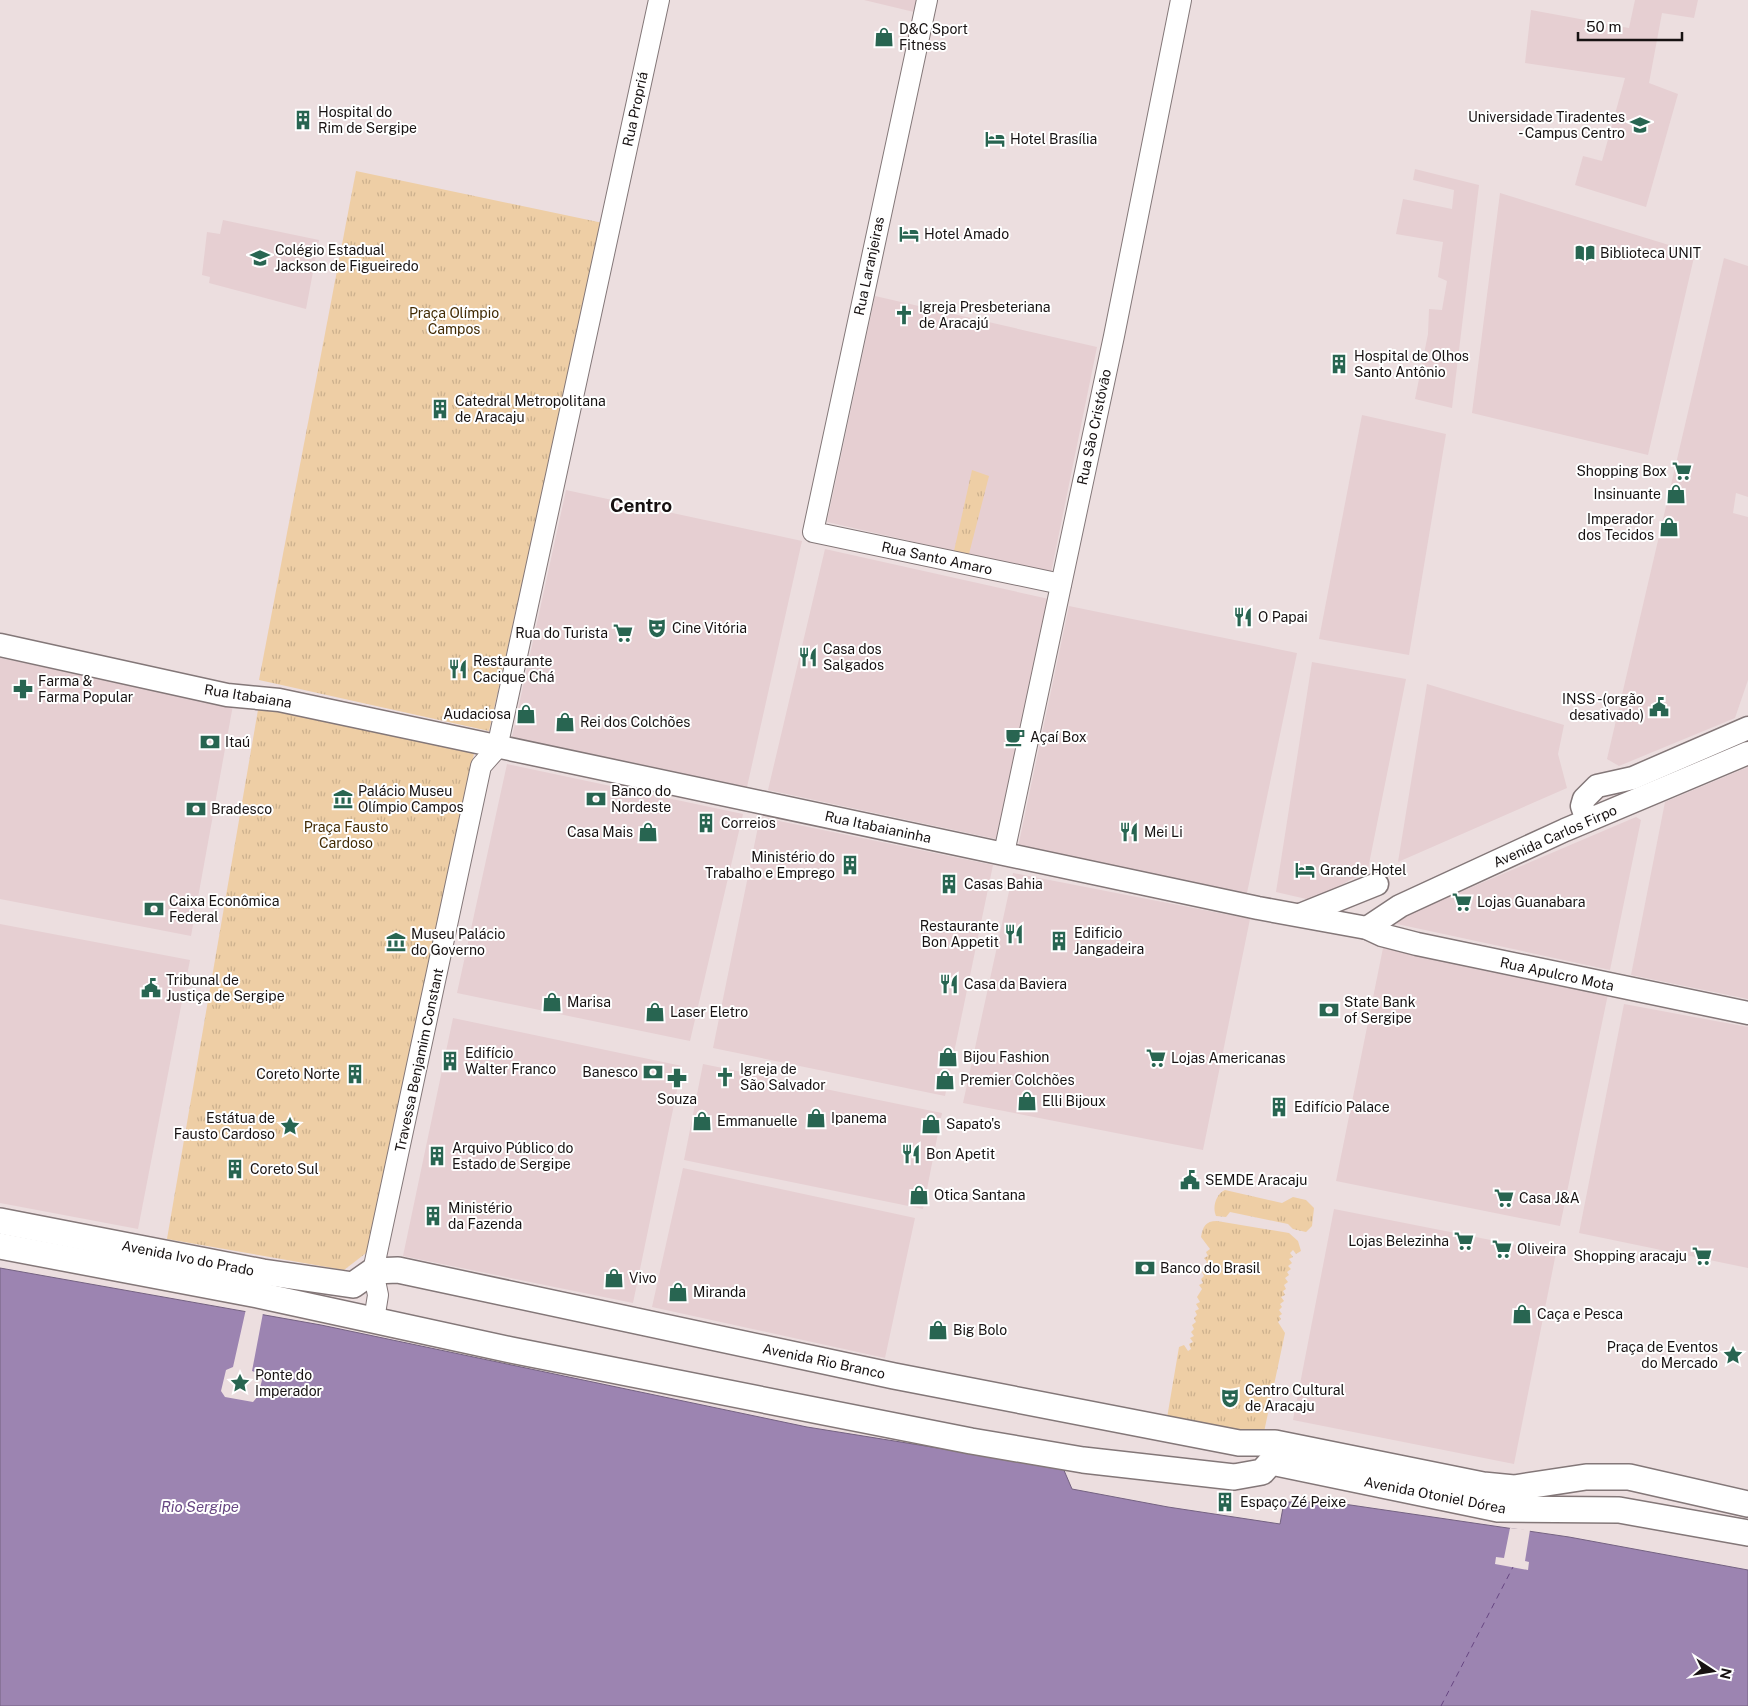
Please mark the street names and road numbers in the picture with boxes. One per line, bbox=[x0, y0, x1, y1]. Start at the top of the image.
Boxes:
street label: Rua Propriá bbox=[619, 70, 651, 148]
street label: Rua Laranjeiras bbox=[851, 215, 887, 317]
street label: Rua São Cristóvão bbox=[1074, 368, 1114, 486]
street label: Rua Santo Amaro bbox=[880, 538, 994, 578]
street label: Rua Itabaiana bbox=[203, 681, 293, 711]
street label: Avenida Carlos Firpo bbox=[1491, 802, 1619, 870]
street label: Rua Itabaianinha bbox=[823, 808, 933, 846]
street label: Rua Apulcro Mota bbox=[1499, 954, 1615, 994]
street label: Travessa Benjamim Constant bbox=[392, 967, 446, 1153]
street label: Avenida Ivo do Prado bbox=[120, 1237, 256, 1279]
street label: Avenida Rio Branco bbox=[761, 1340, 887, 1382]
street label: Avenida Otoniel Dórea bbox=[1363, 1473, 1507, 1517]

